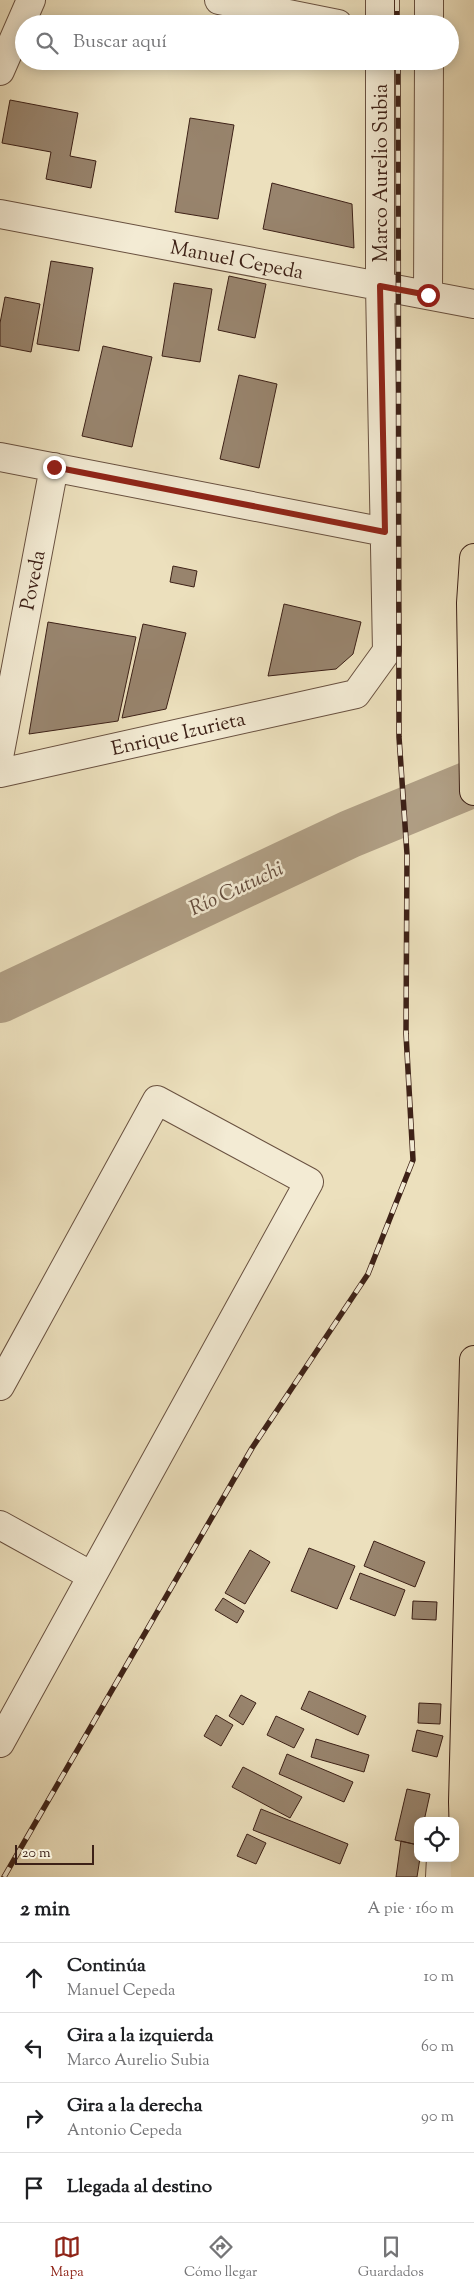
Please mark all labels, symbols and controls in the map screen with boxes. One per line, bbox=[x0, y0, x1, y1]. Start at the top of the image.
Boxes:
search box bbox=[15, 15, 459, 70]
icon: search bbox=[33, 29, 61, 57]
text: Buscar aquí bbox=[73, 29, 167, 56]
street label: Marco Aurelio Subia bbox=[368, 84, 397, 262]
street label: Manuel Cepeda bbox=[167, 234, 306, 289]
route start bbox=[417, 284, 440, 307]
route end bbox=[43, 456, 66, 479]
street label: Poveda bbox=[14, 548, 54, 613]
street label: Enrique Izurieta bbox=[109, 706, 249, 765]
water label: Río Cutuchi bbox=[185, 855, 289, 925]
map controls bbox=[414, 1817, 459, 1862]
button: locate bbox=[414, 1817, 459, 1862]
scale bar bbox=[15, 1842, 94, 1865]
text: 20 m bbox=[22, 1844, 51, 1864]
text: 2 min bbox=[20, 1895, 70, 1925]
text: A pie · 160 m bbox=[367, 1898, 454, 1921]
text: Continúa bbox=[67, 1953, 146, 1980]
icon: ahead bbox=[20, 1964, 48, 1992]
text: 10 m bbox=[424, 1966, 454, 1989]
text: Manuel Cepeda bbox=[67, 1980, 175, 2003]
text: Gira a la izquierda bbox=[67, 2023, 213, 2050]
icon: left bbox=[20, 2034, 48, 2062]
text: 60 m bbox=[421, 2036, 454, 2059]
text: Marco Aurelio Subia bbox=[67, 2050, 210, 2073]
text: Gira a la derecha bbox=[67, 2093, 202, 2120]
icon: right bbox=[20, 2104, 48, 2132]
text: 90 m bbox=[421, 2106, 454, 2129]
text: Antonio Cepeda bbox=[67, 2120, 182, 2143]
icon: arrive bbox=[20, 2174, 48, 2202]
text: Llegada al destino bbox=[67, 2174, 212, 2201]
tab: Mapa bbox=[50, 2233, 84, 2283]
tab: Cómo llegar bbox=[184, 2233, 257, 2283]
tab: Guardados bbox=[358, 2233, 424, 2283]

